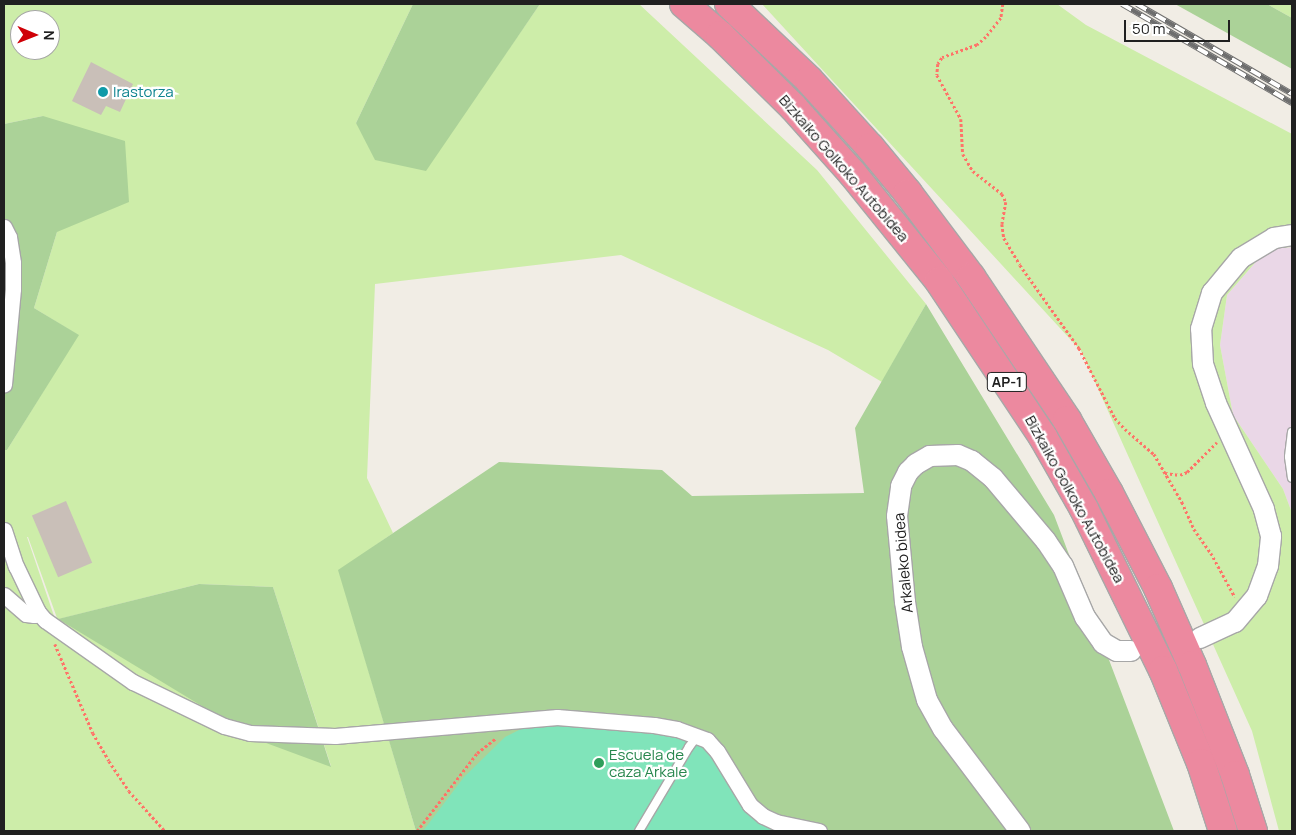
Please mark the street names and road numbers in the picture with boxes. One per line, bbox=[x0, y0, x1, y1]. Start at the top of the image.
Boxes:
street label: Bizkaiko Golkoko Autobidea bbox=[775, 91, 913, 245]
road number: AP-1 bbox=[986, 371, 1028, 394]
street label: Bizkaiko Golkoko Autobidea bbox=[1021, 412, 1129, 586]
street label: Arkaleko bidea bbox=[890, 512, 916, 614]

